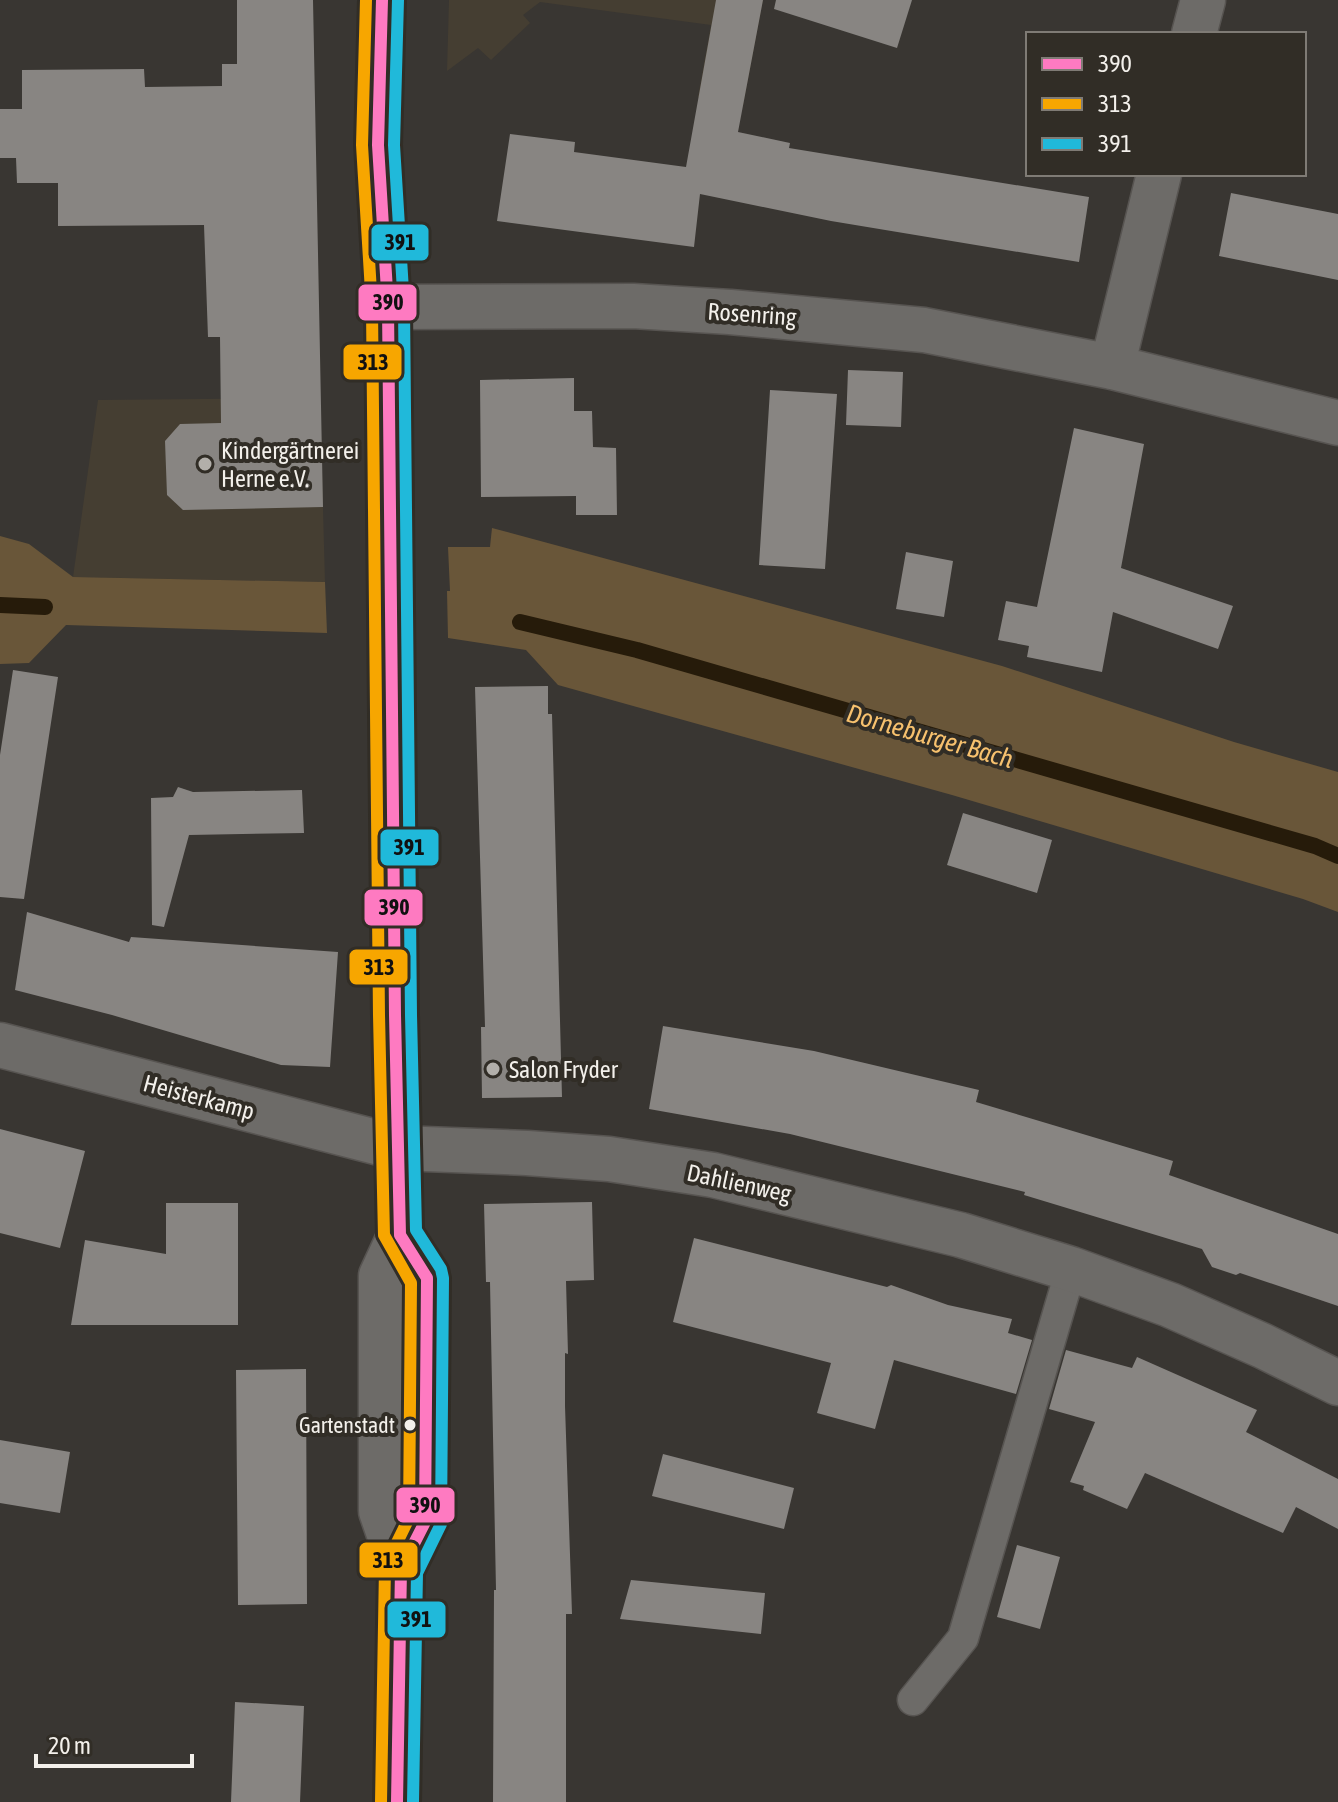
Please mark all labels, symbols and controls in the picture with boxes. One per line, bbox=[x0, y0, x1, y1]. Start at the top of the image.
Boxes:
legend bbox=[1026, 32, 1306, 176]
text: 390 bbox=[1098, 50, 1132, 77]
text: 313 bbox=[1098, 90, 1132, 117]
text: 391 bbox=[1098, 130, 1132, 157]
line badge: 391 bbox=[370, 223, 430, 262]
text: 391 bbox=[384, 229, 416, 255]
line badge: 390 bbox=[357, 283, 418, 322]
text: 390 bbox=[372, 289, 404, 315]
street label: Rosenring bbox=[707, 297, 798, 331]
line badge: 313 bbox=[342, 343, 403, 381]
text: 313 bbox=[357, 349, 389, 375]
place label: Kindergärtnerei Herne e.V. bbox=[221, 437, 359, 492]
marker: Kindergärtnerei Herne e.V. bbox=[196, 455, 214, 473]
water label: Dorneburger Bach bbox=[843, 698, 1017, 774]
line badge: 391 bbox=[379, 828, 440, 867]
text: 391 bbox=[393, 834, 425, 860]
line badge: 390 bbox=[363, 888, 424, 927]
text: 390 bbox=[378, 894, 410, 920]
line badge: 313 bbox=[348, 948, 409, 986]
text: 313 bbox=[363, 954, 395, 980]
place label: Salon Fryder bbox=[509, 1056, 619, 1083]
marker: Salon Fryder bbox=[484, 1060, 502, 1078]
street label: Heisterkamp bbox=[141, 1069, 257, 1125]
street label: Dahlienweg bbox=[684, 1159, 794, 1207]
place label: Gartenstadt bbox=[299, 1412, 395, 1438]
marker: Gartenstadt bbox=[402, 1417, 418, 1433]
line badge: 390 bbox=[395, 1486, 456, 1524]
text: 390 bbox=[409, 1492, 441, 1518]
line badge: 313 bbox=[358, 1541, 419, 1579]
text: 313 bbox=[372, 1547, 404, 1573]
line badge: 391 bbox=[386, 1600, 447, 1639]
text: 391 bbox=[400, 1606, 432, 1632]
scale bar bbox=[36, 1718, 192, 1768]
text: 20 m bbox=[48, 1732, 91, 1759]

